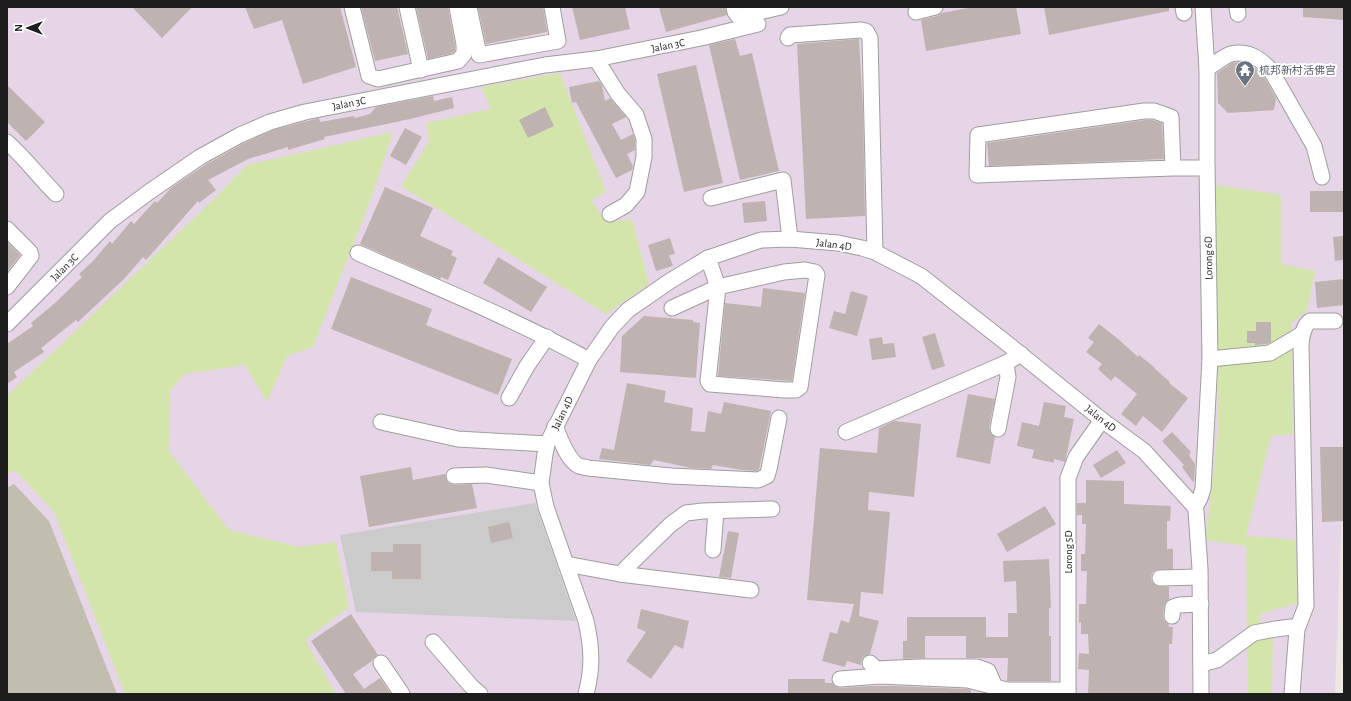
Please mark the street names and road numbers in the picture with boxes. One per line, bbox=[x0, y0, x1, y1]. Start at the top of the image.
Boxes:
street label: Jalan 3C bbox=[650, 37, 686, 54]
street label: Jalan 3C bbox=[331, 95, 367, 112]
street label: Lorong 6D bbox=[1203, 236, 1214, 280]
street label: Jalan 4D bbox=[815, 237, 852, 252]
street label: Jalan 3C bbox=[49, 251, 80, 283]
street label: Jalan 4D bbox=[550, 395, 575, 432]
street label: Jalan 4D bbox=[1083, 403, 1118, 434]
street label: Lorong 5D bbox=[1063, 530, 1074, 574]

